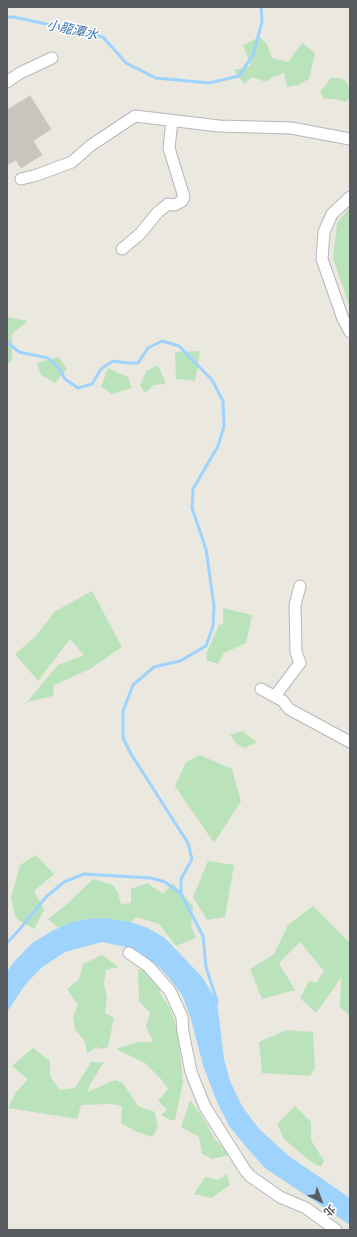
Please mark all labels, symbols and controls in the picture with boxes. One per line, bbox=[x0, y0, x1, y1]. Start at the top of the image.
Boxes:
water label: 小龍潭水 bbox=[45, 18, 99, 44]
north arrow bbox=[301, 1181, 341, 1221]
text: 北 bbox=[320, 1201, 338, 1220]

